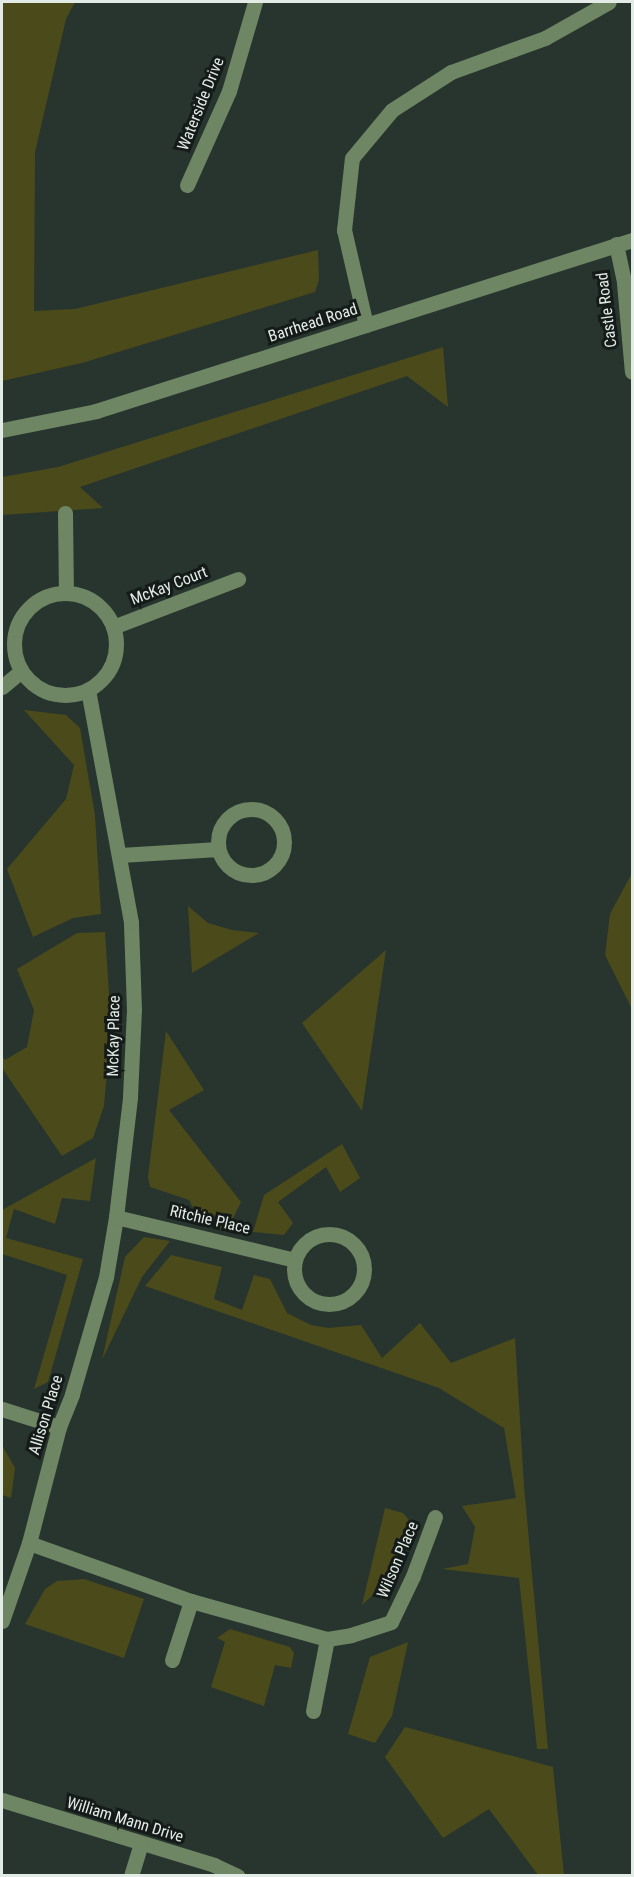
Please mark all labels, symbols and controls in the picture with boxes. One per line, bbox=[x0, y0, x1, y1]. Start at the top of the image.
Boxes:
street label: Waterside Drive bbox=[174, 55, 228, 153]
street label: Castle Road bbox=[593, 271, 621, 349]
street label: Barrhead Road bbox=[266, 300, 360, 346]
street label: McKay Court bbox=[128, 563, 210, 609]
street label: McKay Place bbox=[104, 995, 124, 1077]
street label: Ritchie Place bbox=[168, 1201, 252, 1239]
street label: Allison Place bbox=[25, 1373, 67, 1457]
street label: Wilson Place bbox=[373, 1519, 423, 1601]
street label: William Mann Drive bbox=[64, 1793, 186, 1847]

